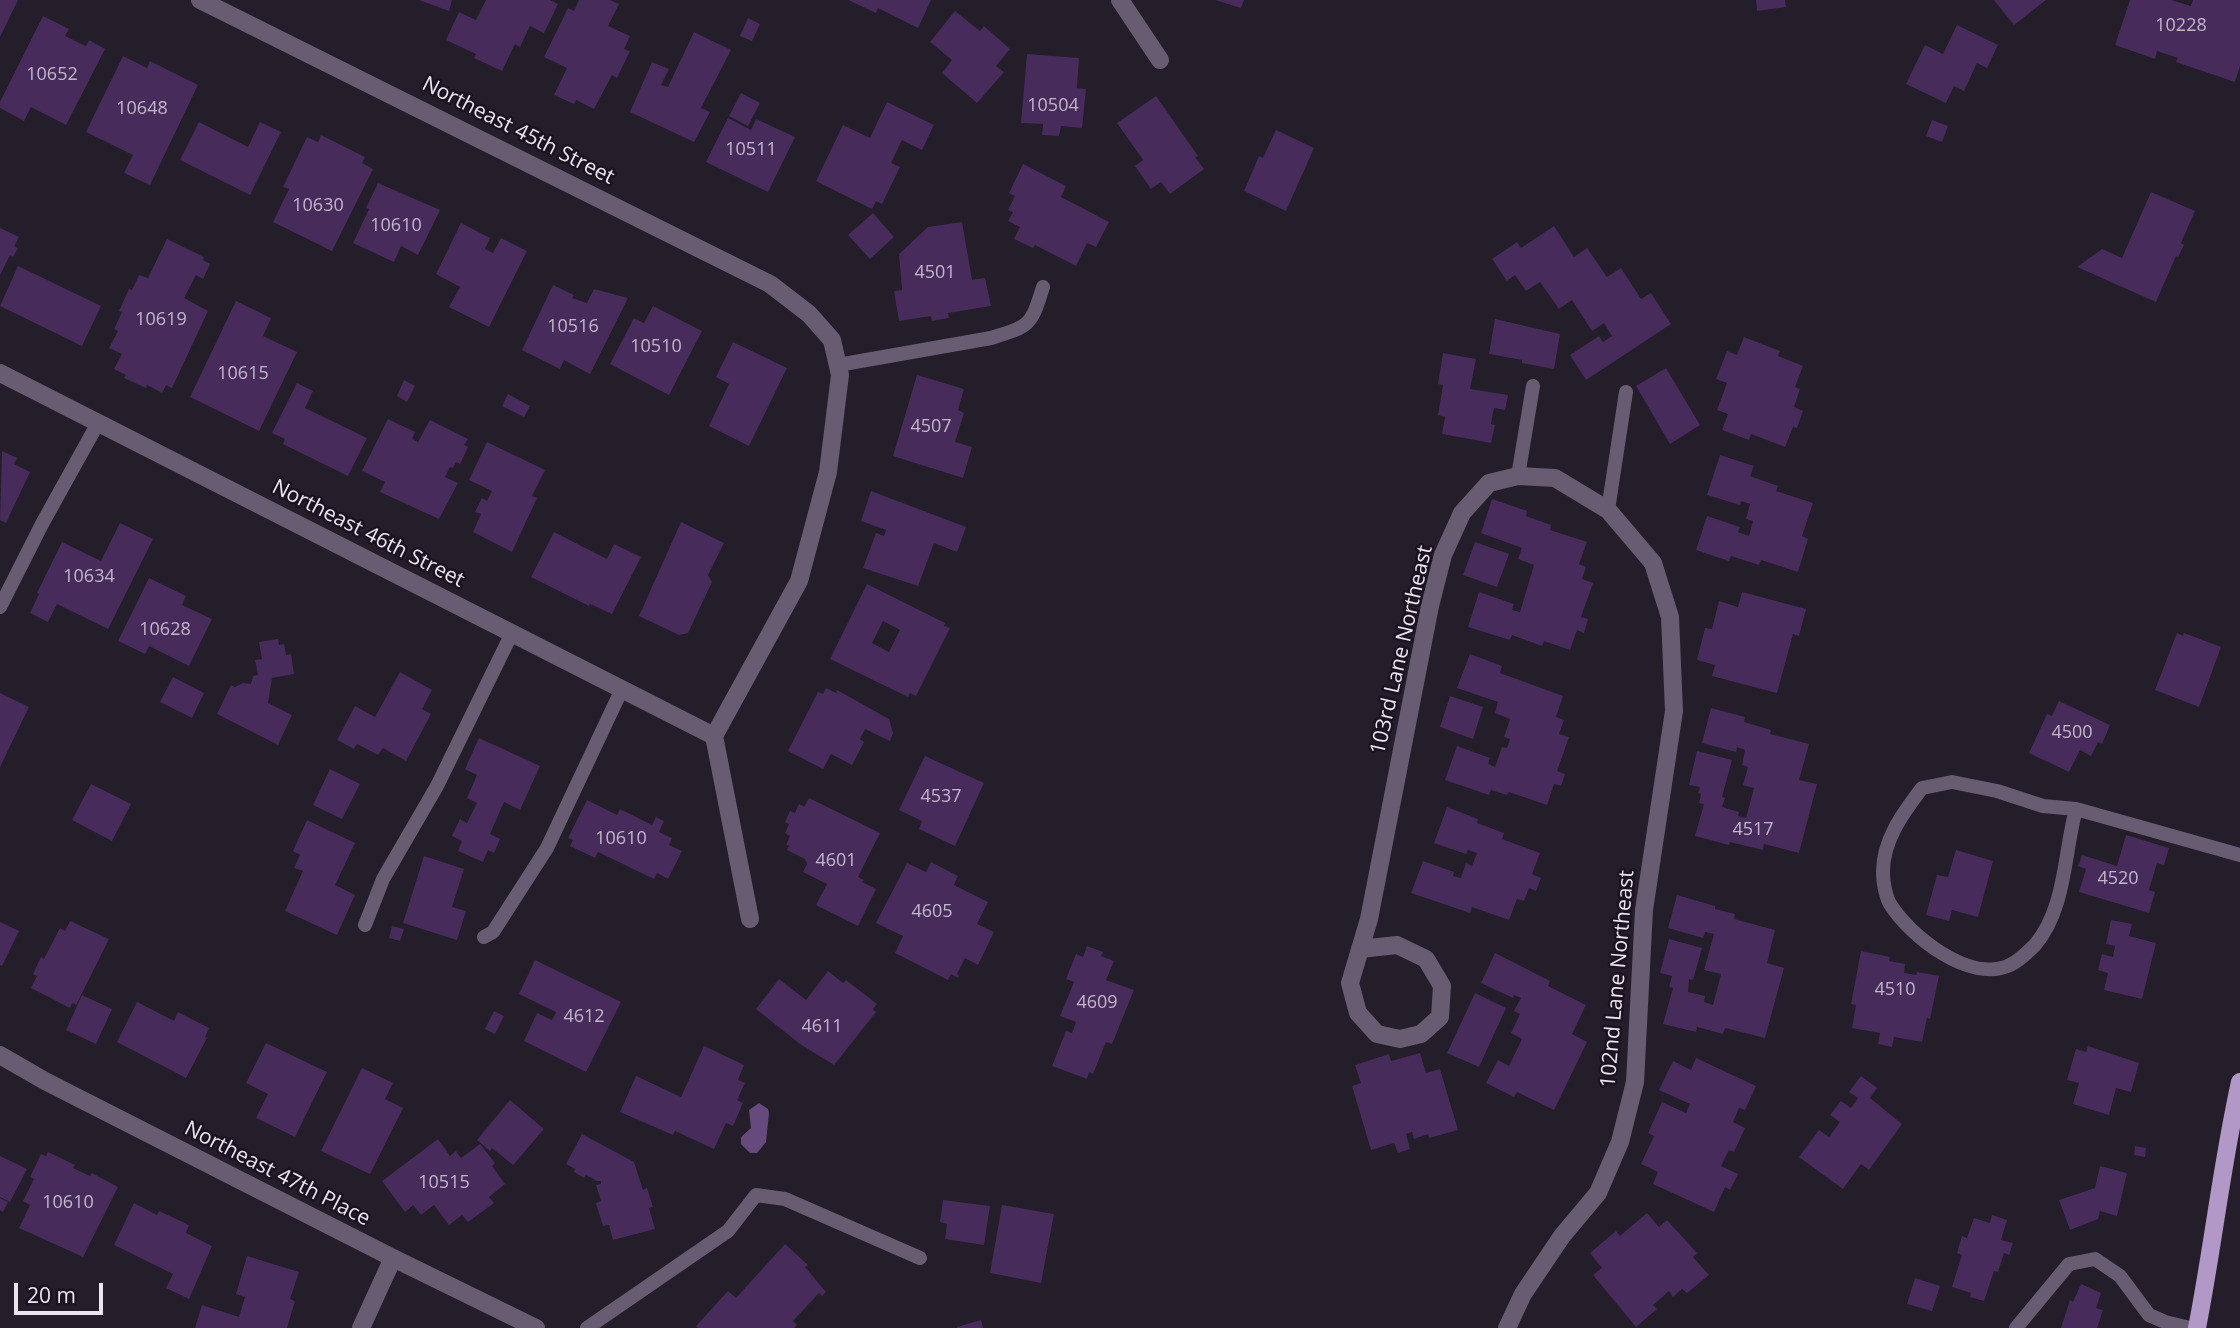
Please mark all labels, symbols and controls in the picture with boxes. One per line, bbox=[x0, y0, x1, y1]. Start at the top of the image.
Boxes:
house number: 10228 bbox=[2155, 15, 2207, 37]
house number: 10652 bbox=[26, 64, 78, 86]
street label: Northeast 45th Street bbox=[418, 72, 618, 190]
house number: 10504 bbox=[1027, 95, 1079, 117]
house number: 10648 bbox=[116, 98, 168, 120]
house number: 10511 bbox=[725, 139, 777, 161]
house number: 10630 bbox=[292, 195, 344, 217]
house number: 10610 bbox=[370, 215, 422, 237]
house number: 4501 bbox=[914, 262, 956, 284]
house number: 10619 bbox=[135, 309, 187, 331]
house number: 10516 bbox=[547, 316, 599, 338]
house number: 10510 bbox=[630, 336, 682, 358]
house number: 10615 bbox=[217, 363, 269, 385]
house number: 4507 bbox=[910, 416, 952, 438]
street label: Northeast 46th Street bbox=[268, 475, 468, 593]
street label: 103rd Lane Northeast bbox=[1366, 543, 1438, 757]
house number: 10634 bbox=[63, 566, 115, 588]
house number: 10628 bbox=[139, 619, 191, 641]
house number: 4500 bbox=[2051, 722, 2093, 744]
house number: 4537 bbox=[920, 786, 962, 808]
house number: 4517 bbox=[1732, 819, 1774, 841]
house number: 10610 bbox=[595, 828, 647, 850]
house number: 4601 bbox=[815, 850, 857, 872]
house number: 4520 bbox=[2097, 868, 2139, 890]
street label: 102nd Lane Northeast bbox=[1596, 869, 1640, 1089]
house number: 4605 bbox=[911, 901, 953, 923]
house number: 4510 bbox=[1874, 979, 1916, 1001]
house number: 4609 bbox=[1076, 992, 1118, 1014]
house number: 4612 bbox=[563, 1006, 605, 1028]
house number: 4611 bbox=[801, 1016, 843, 1038]
street label: Northeast 47th Place bbox=[180, 1116, 374, 1232]
house number: 10515 bbox=[418, 1172, 470, 1194]
house number: 10610 bbox=[42, 1192, 94, 1214]
scale bar bbox=[18, 1268, 107, 1312]
text: 20 m bbox=[27, 1281, 76, 1309]

